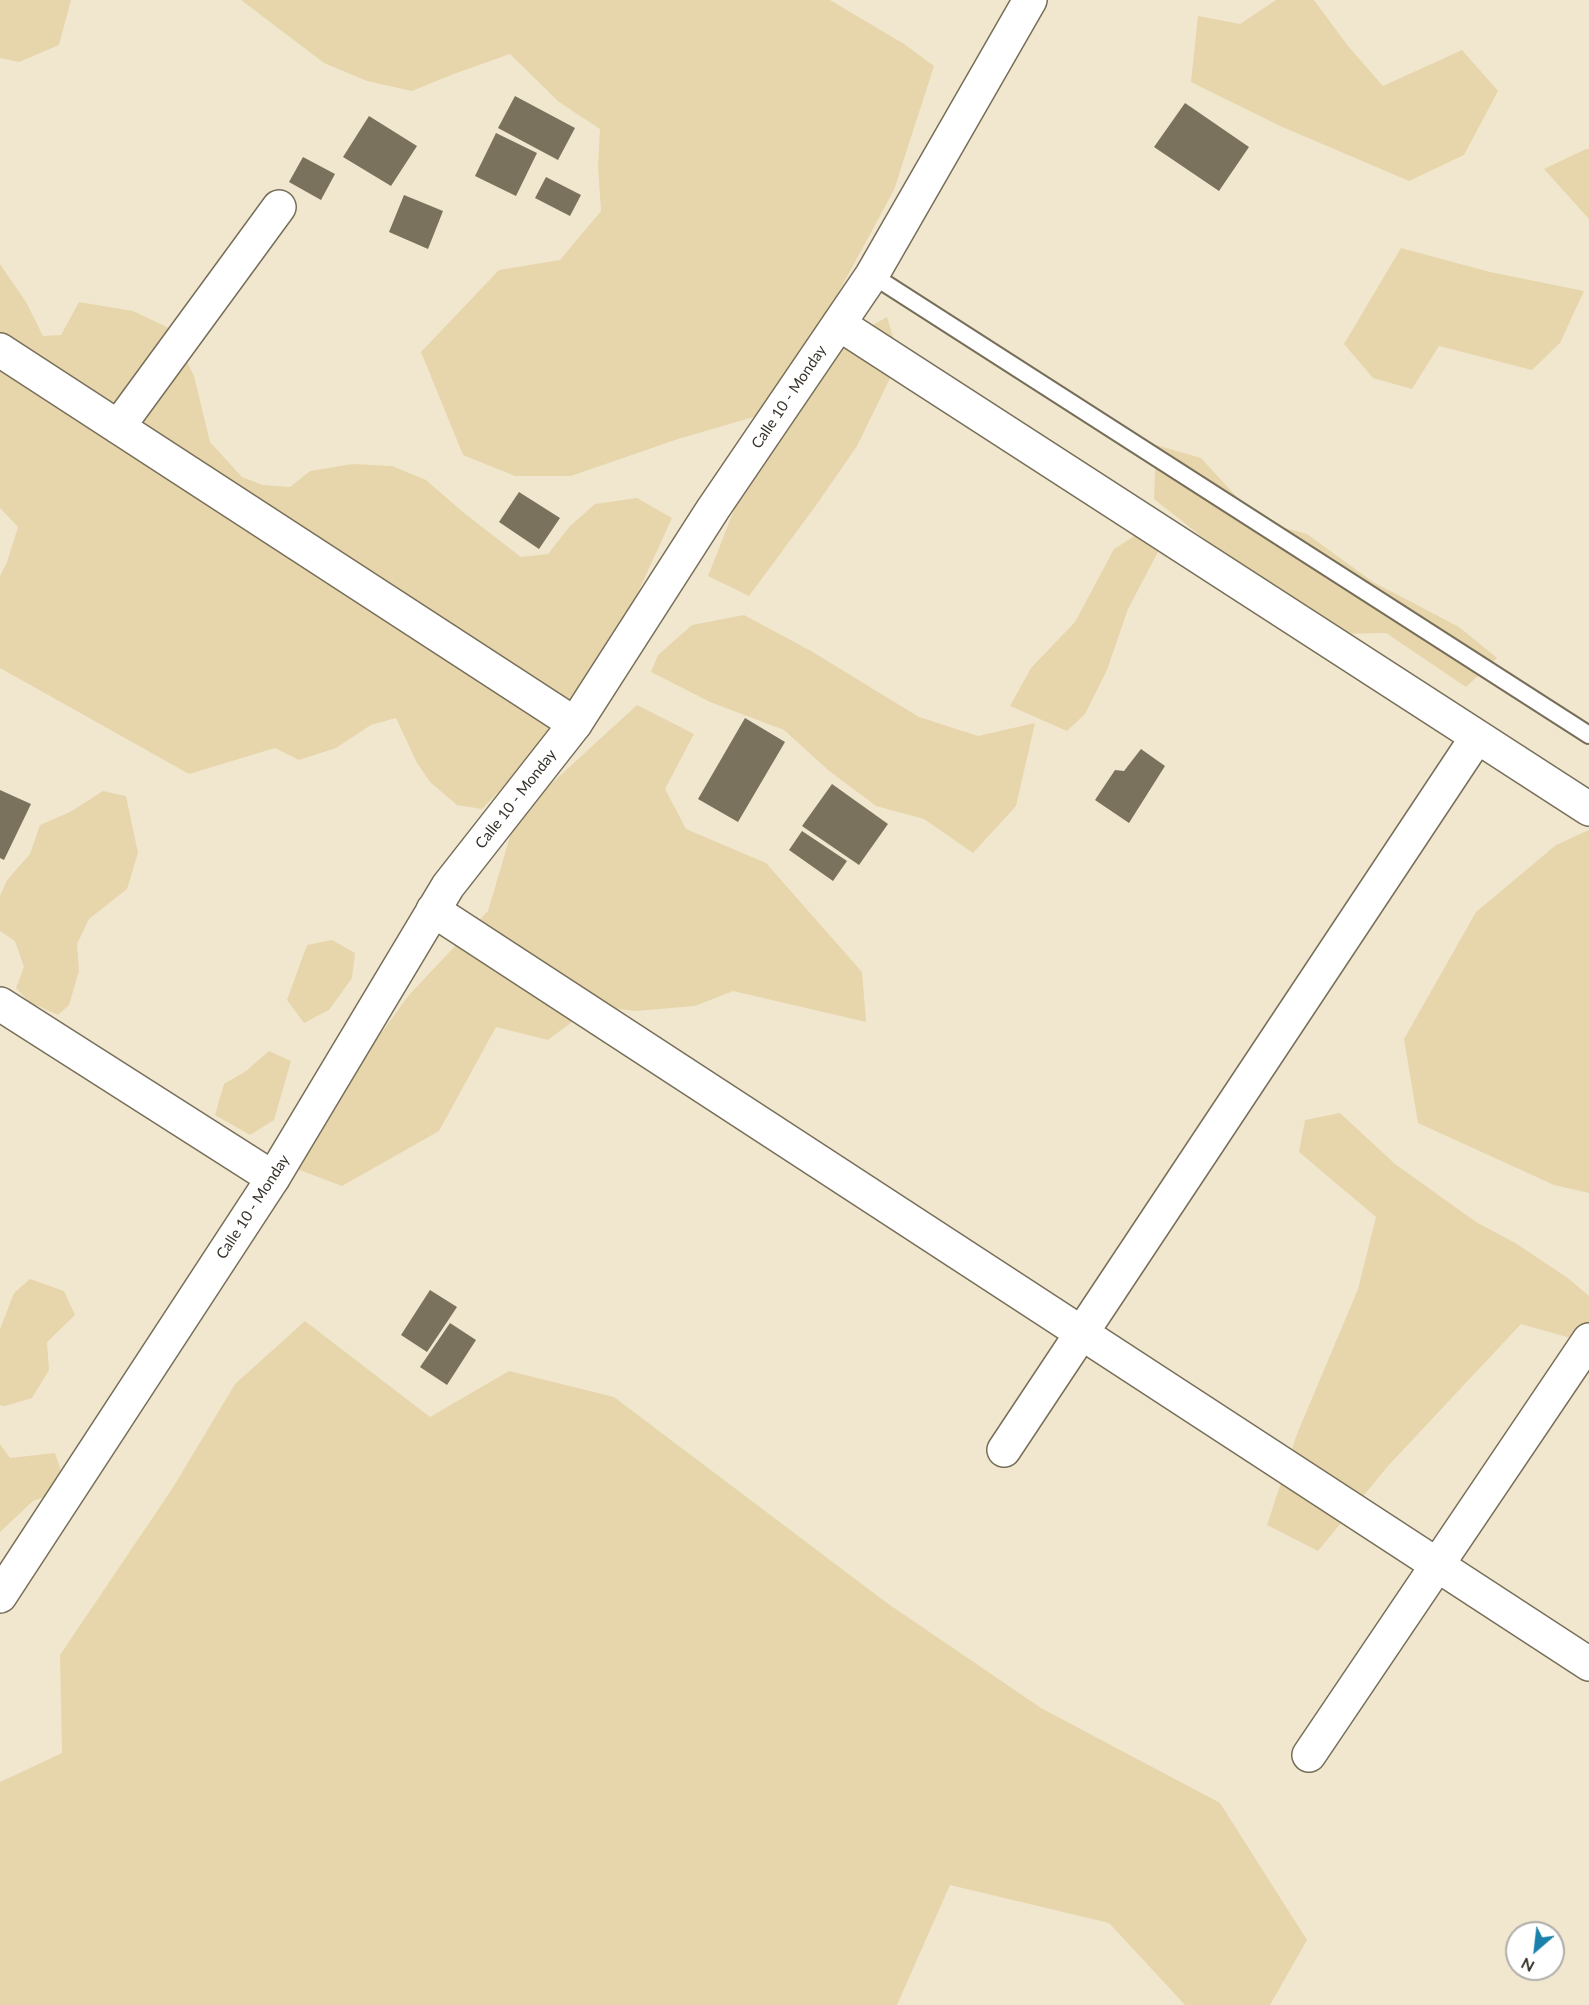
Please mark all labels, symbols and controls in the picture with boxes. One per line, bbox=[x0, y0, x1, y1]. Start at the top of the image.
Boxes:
street label: Calle 10 - Monday bbox=[748, 342, 830, 452]
street label: Calle 10 - Monday bbox=[472, 746, 560, 852]
street label: Calle 10 - Monday bbox=[213, 1151, 293, 1263]
north arrow bbox=[1505, 1921, 1565, 1981]
text: N bbox=[1517, 1954, 1537, 1977]

